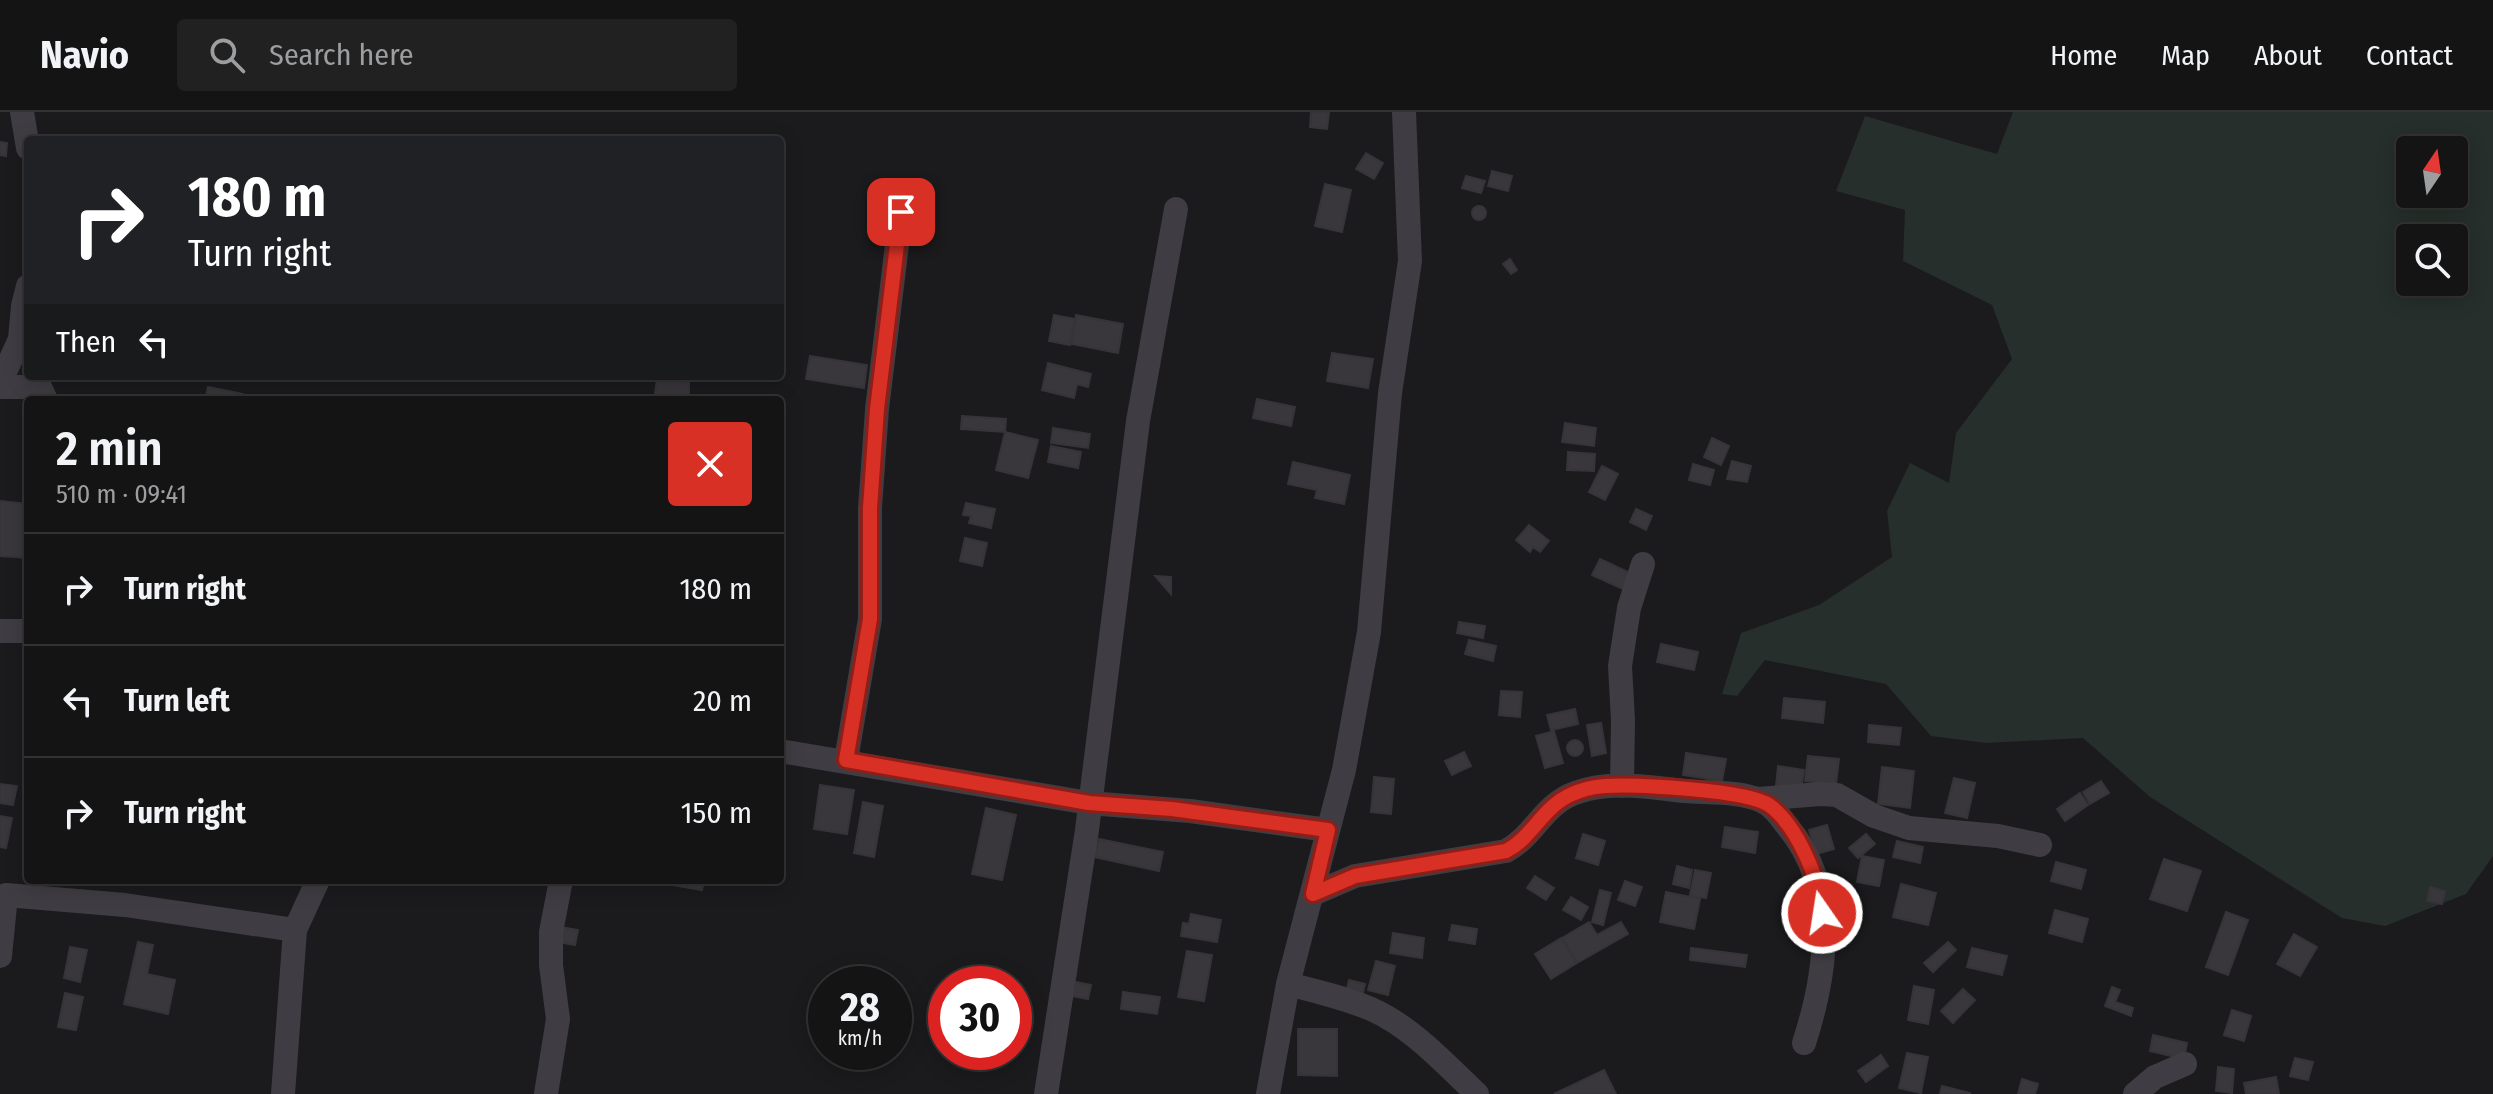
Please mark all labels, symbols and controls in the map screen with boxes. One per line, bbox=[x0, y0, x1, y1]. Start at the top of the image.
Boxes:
search box bbox=[177, 19, 737, 91]
text: Navio bbox=[40, 32, 129, 78]
icon: search bbox=[205, 33, 249, 77]
text: Search here bbox=[269, 37, 414, 73]
text: Home bbox=[2050, 39, 2117, 72]
text: Map bbox=[2161, 39, 2210, 72]
text: About bbox=[2254, 39, 2322, 72]
text: Contact bbox=[2366, 39, 2453, 72]
north arrow bbox=[2396, 136, 2468, 208]
map controls bbox=[2396, 136, 2468, 296]
text: 180 m bbox=[188, 164, 326, 231]
icon: right bbox=[56, 168, 160, 272]
pin bbox=[867, 178, 935, 246]
icon: arrive bbox=[879, 190, 923, 234]
button: search bbox=[2396, 224, 2468, 296]
text: Turn right bbox=[188, 232, 331, 276]
icon: left bbox=[132, 320, 176, 364]
text: Then bbox=[56, 324, 116, 360]
text: 2 min bbox=[56, 420, 163, 478]
button: close bbox=[668, 422, 752, 506]
text: 510 m · 09:41 bbox=[56, 479, 187, 510]
icon: right bbox=[56, 567, 100, 611]
text: Turn right bbox=[124, 571, 246, 607]
text: 180 m bbox=[680, 571, 752, 607]
icon: left bbox=[56, 679, 100, 723]
text: Turn left bbox=[124, 683, 230, 719]
text: 20 m bbox=[693, 683, 752, 719]
icon: right bbox=[56, 791, 100, 835]
text: Turn right bbox=[124, 795, 246, 831]
text: 150 m bbox=[681, 795, 752, 831]
position arrow bbox=[1780, 871, 1864, 955]
speed limit sign: 30 bbox=[928, 966, 1032, 1070]
text: 28 bbox=[840, 984, 880, 1032]
text: km/h bbox=[838, 1026, 882, 1050]

